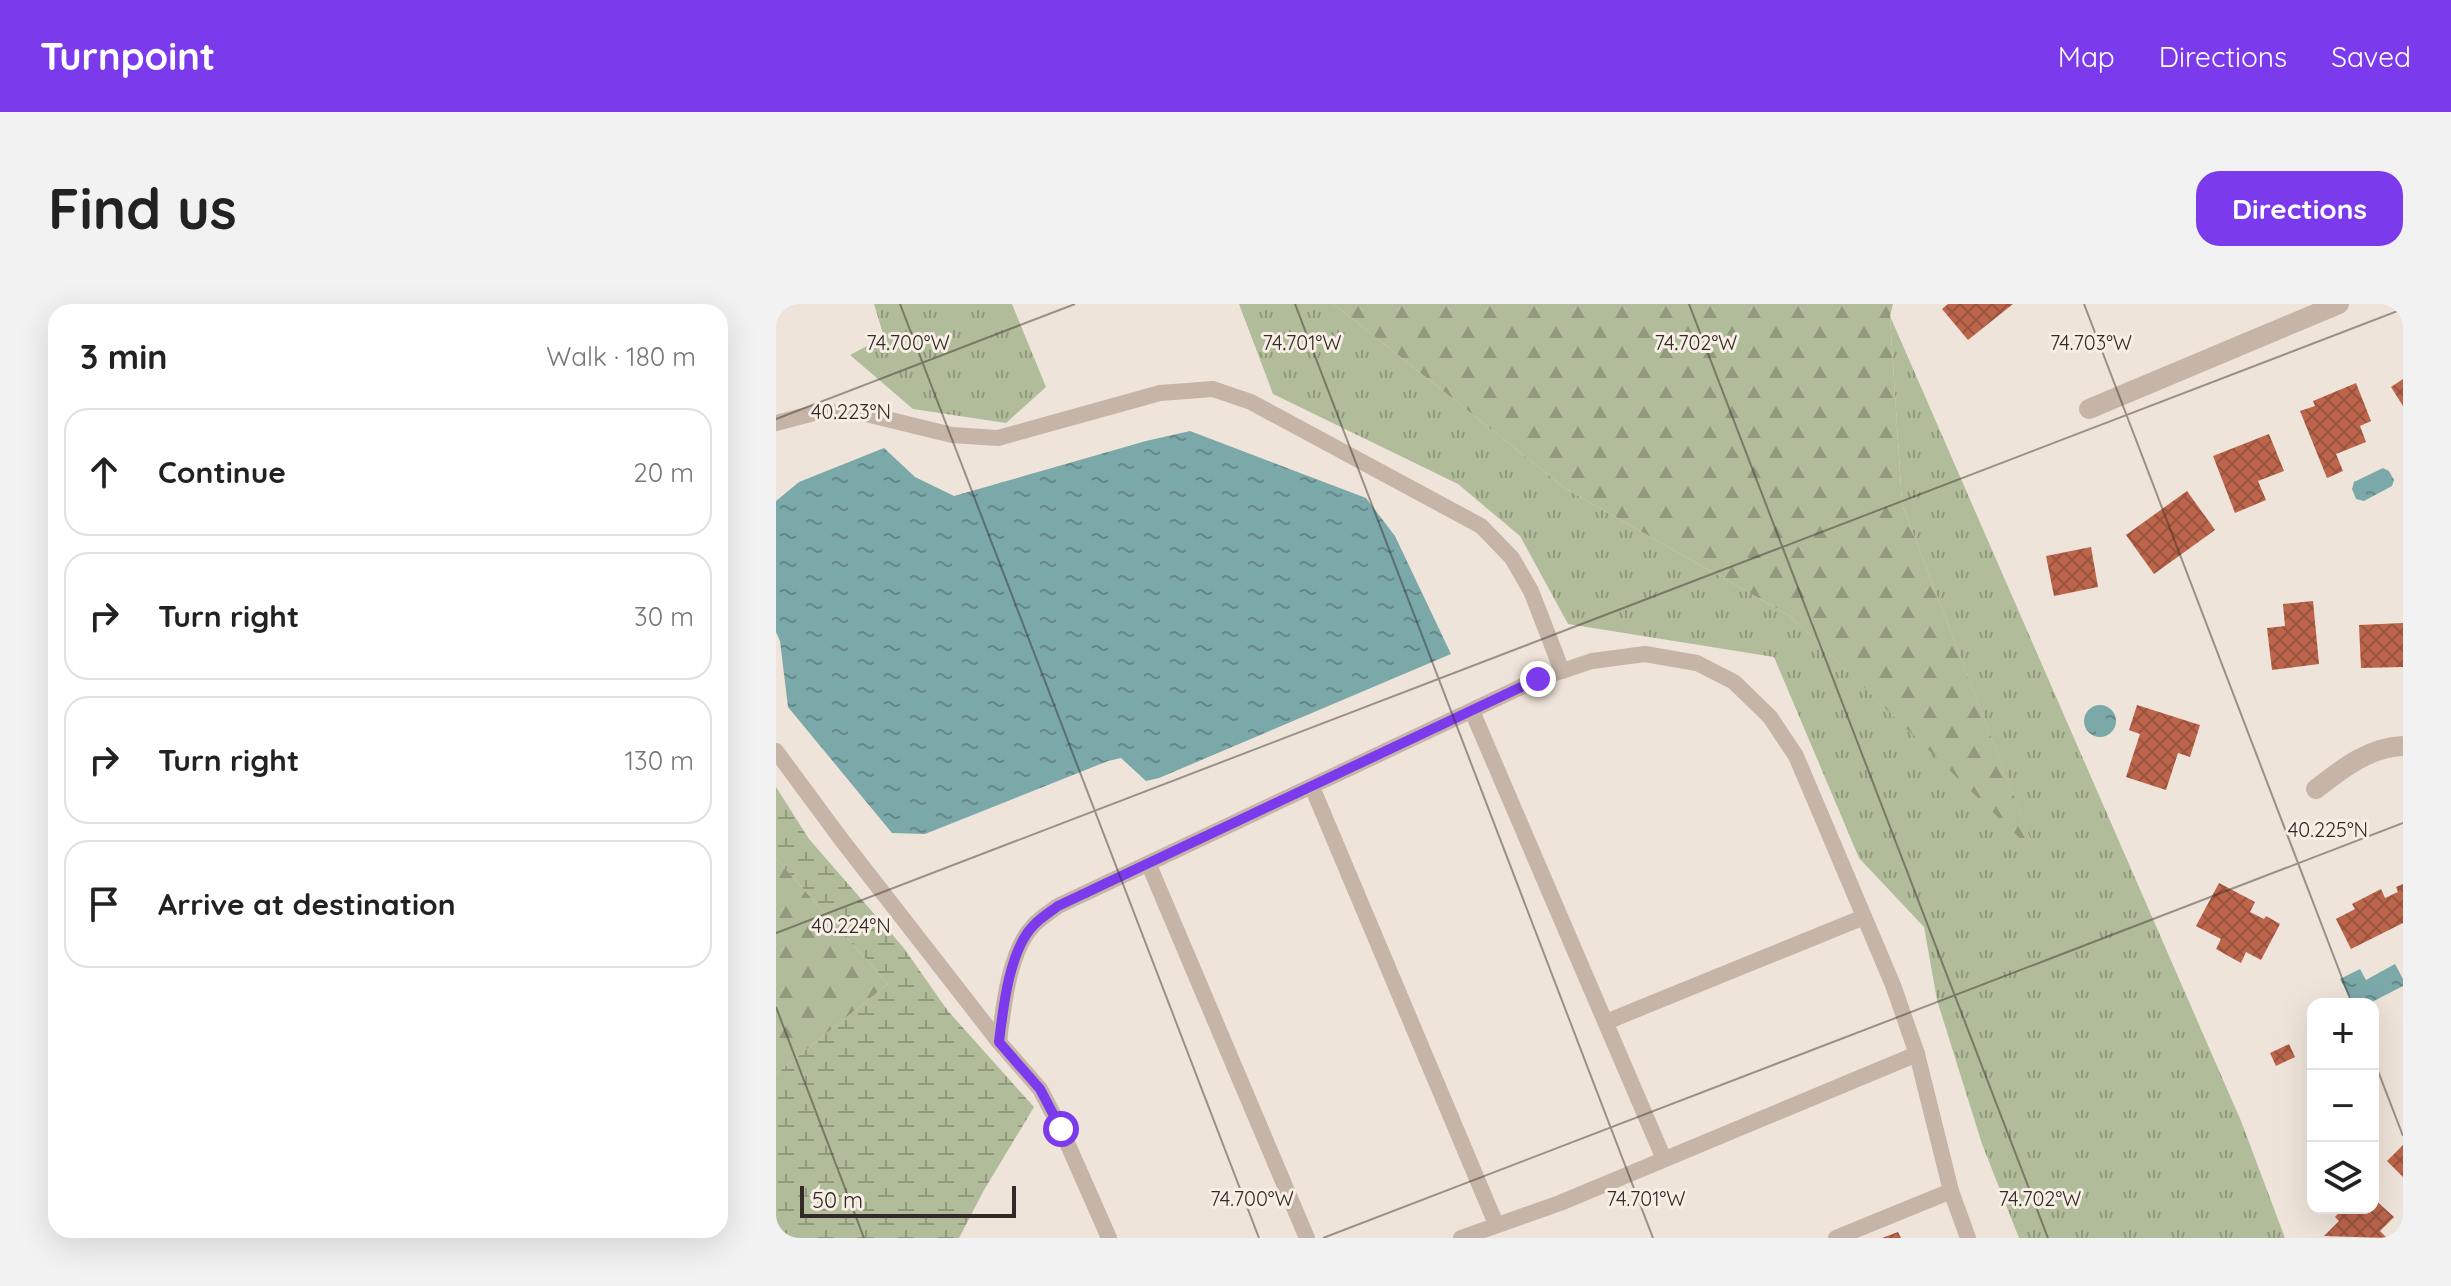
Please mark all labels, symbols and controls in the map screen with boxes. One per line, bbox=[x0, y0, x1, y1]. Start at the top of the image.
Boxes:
text: Turnpoint bbox=[40, 32, 215, 80]
text: Map bbox=[2058, 39, 2115, 74]
text: Directions bbox=[2159, 39, 2287, 74]
text: Saved bbox=[2331, 39, 2411, 74]
button: Directions bbox=[2196, 171, 2403, 246]
text: Find us bbox=[48, 173, 237, 243]
text: 74.700°W bbox=[866, 330, 950, 355]
text: 74.701°W bbox=[1262, 330, 1342, 355]
text: 74.702°W bbox=[1655, 330, 1737, 355]
text: 74.703°W bbox=[2050, 330, 2132, 355]
text: 3 min bbox=[80, 335, 167, 378]
text: Walk · 180 m bbox=[546, 340, 696, 373]
text: 40.223°N bbox=[811, 399, 891, 424]
icon: ahead bbox=[82, 450, 126, 494]
text: Continue bbox=[158, 453, 286, 491]
text: 20 m bbox=[633, 456, 694, 489]
icon: right bbox=[82, 594, 126, 638]
text: Turn right bbox=[158, 597, 299, 635]
text: 30 m bbox=[634, 600, 694, 633]
route end bbox=[1520, 661, 1556, 697]
icon: right bbox=[82, 738, 126, 782]
text: Turn right bbox=[158, 741, 299, 779]
text: 130 m bbox=[624, 744, 694, 777]
text: 40.225°N bbox=[2288, 817, 2368, 842]
icon: arrive bbox=[82, 882, 126, 926]
text: Arrive at destination bbox=[158, 885, 456, 923]
text: 40.224°N bbox=[811, 913, 891, 938]
map controls bbox=[2307, 998, 2379, 1214]
button: + bbox=[2307, 998, 2379, 1070]
button: − bbox=[2307, 1070, 2379, 1142]
route start bbox=[1043, 1111, 1079, 1147]
button: layers bbox=[2307, 1142, 2379, 1214]
scale bar bbox=[800, 1182, 1016, 1218]
text: 50 m bbox=[812, 1186, 863, 1214]
text: 74.700°W bbox=[1210, 1186, 1294, 1211]
text: 74.701°W bbox=[1606, 1186, 1686, 1211]
text: 74.702°W bbox=[1999, 1186, 2081, 1211]

